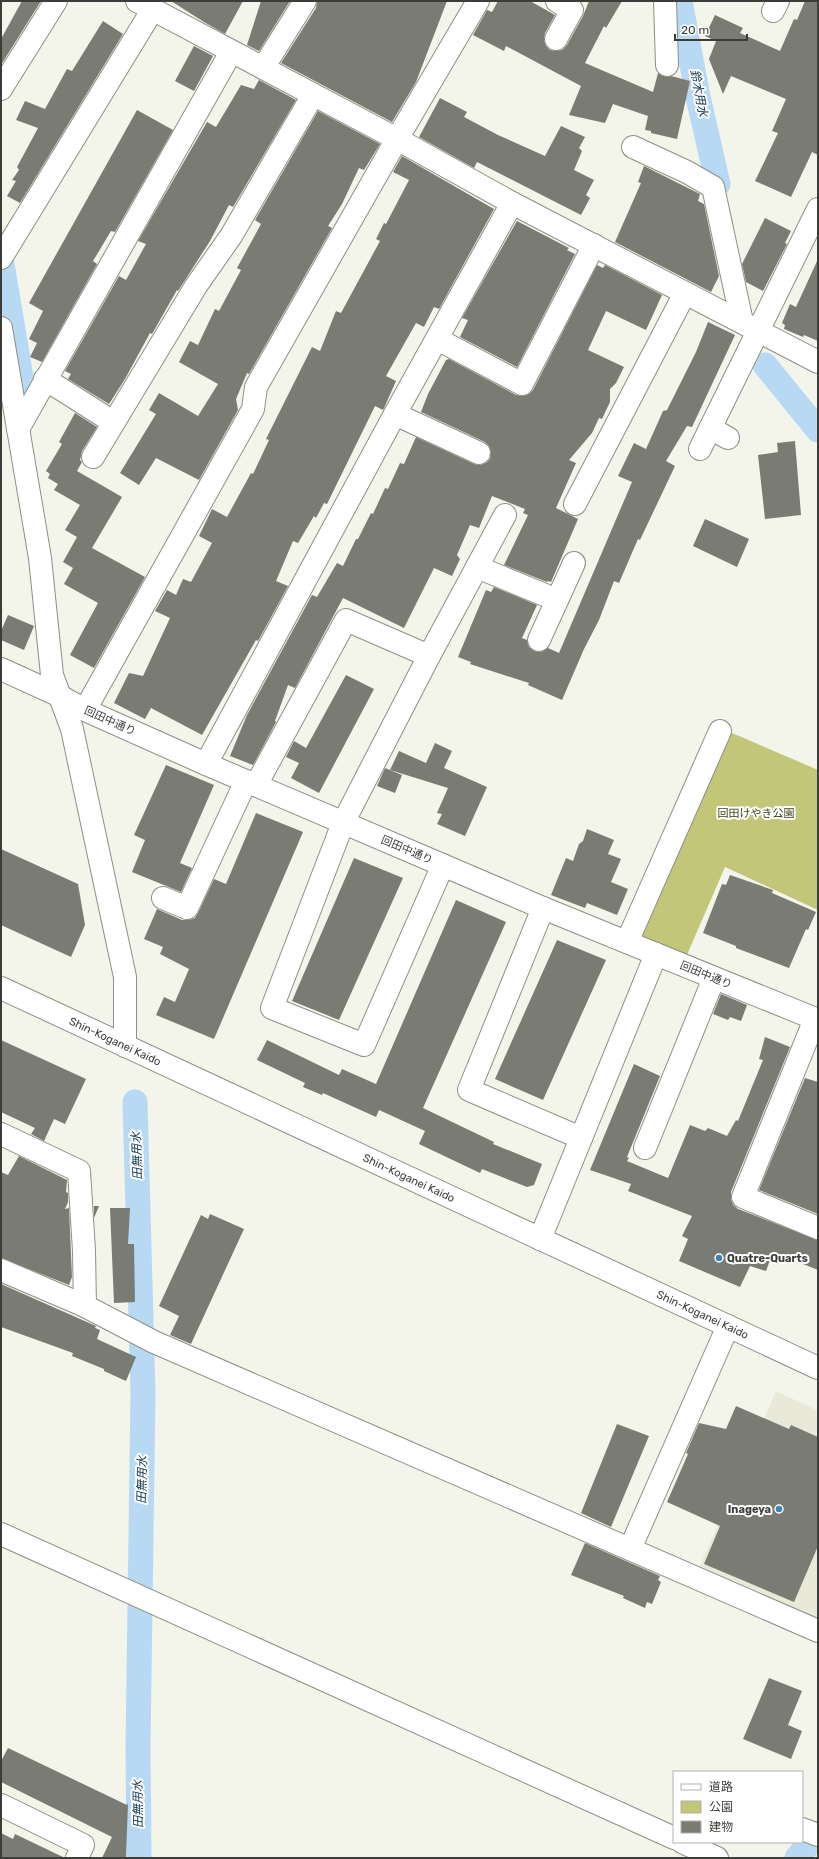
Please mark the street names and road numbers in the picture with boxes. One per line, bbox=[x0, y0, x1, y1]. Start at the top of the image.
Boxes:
street label: 回田中通り bbox=[82, 704, 138, 738]
street label: 回田中通り bbox=[379, 833, 435, 867]
street label: 回田中通り bbox=[678, 959, 734, 991]
street label: Shin-Koganei Kaido bbox=[67, 1014, 163, 1068]
street label: Shin-Koganei Kaido bbox=[361, 1151, 457, 1205]
street label: Shin-Koganei Kaido bbox=[655, 1287, 751, 1341]

